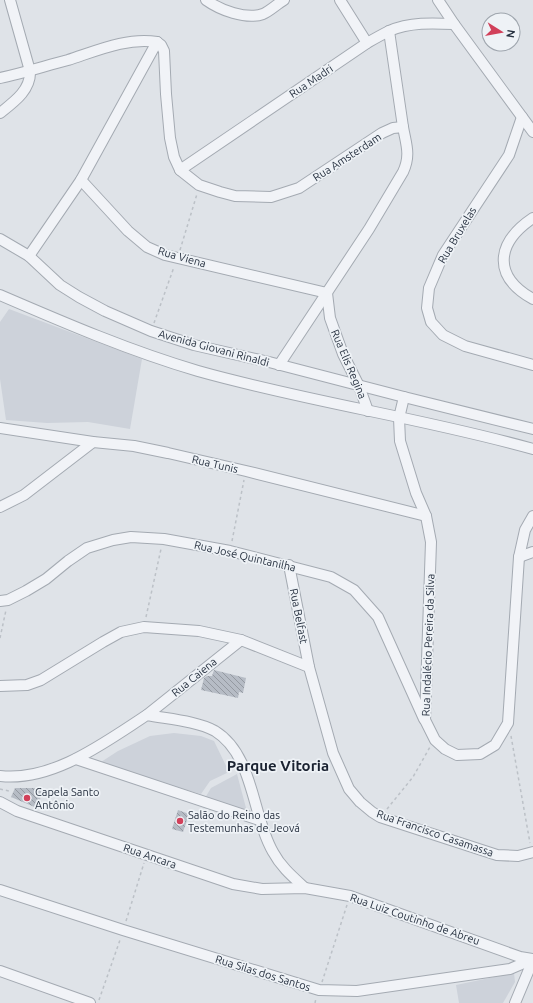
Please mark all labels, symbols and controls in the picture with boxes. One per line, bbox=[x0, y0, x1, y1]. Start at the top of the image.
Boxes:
north arrow bbox=[481, 12, 521, 52]
text: N bbox=[504, 29, 517, 39]
street label: Rua Madri bbox=[287, 62, 335, 100]
street label: Rua Amsterdam bbox=[311, 130, 383, 184]
street label: Rua Bruxelas bbox=[435, 204, 479, 265]
street label: Rua Viena bbox=[157, 244, 207, 270]
street label: Avenida Giovani Rinaldi bbox=[157, 327, 271, 369]
street label: Rua Elis Regina bbox=[329, 328, 369, 400]
street label: Rua Tunis bbox=[191, 453, 240, 475]
street label: Rua José Quintanilha bbox=[193, 538, 297, 574]
street label: Rua Indalécio Pereira da Silva bbox=[420, 573, 436, 717]
street label: Rua Belfast bbox=[288, 587, 310, 645]
street label: Rua Caiena bbox=[169, 655, 219, 699]
district label: Parque Vitoria bbox=[227, 757, 329, 774]
place label: Capela Santo Antônio bbox=[35, 786, 99, 811]
marker: Capela Santo Antônio bbox=[22, 793, 32, 803]
street label: Rua Francisco Casamassa bbox=[375, 807, 495, 859]
place label: Salão do Reino das Testemunhas de Jeová bbox=[188, 809, 300, 834]
marker: Salão do Reino das Testemunhas de Jeová bbox=[175, 816, 185, 826]
street label: Rua Ancara bbox=[122, 841, 178, 871]
street label: Rua Luiz Coutinho de Abreu bbox=[349, 891, 481, 947]
street label: Rua Silas dos Santos bbox=[214, 953, 312, 993]

